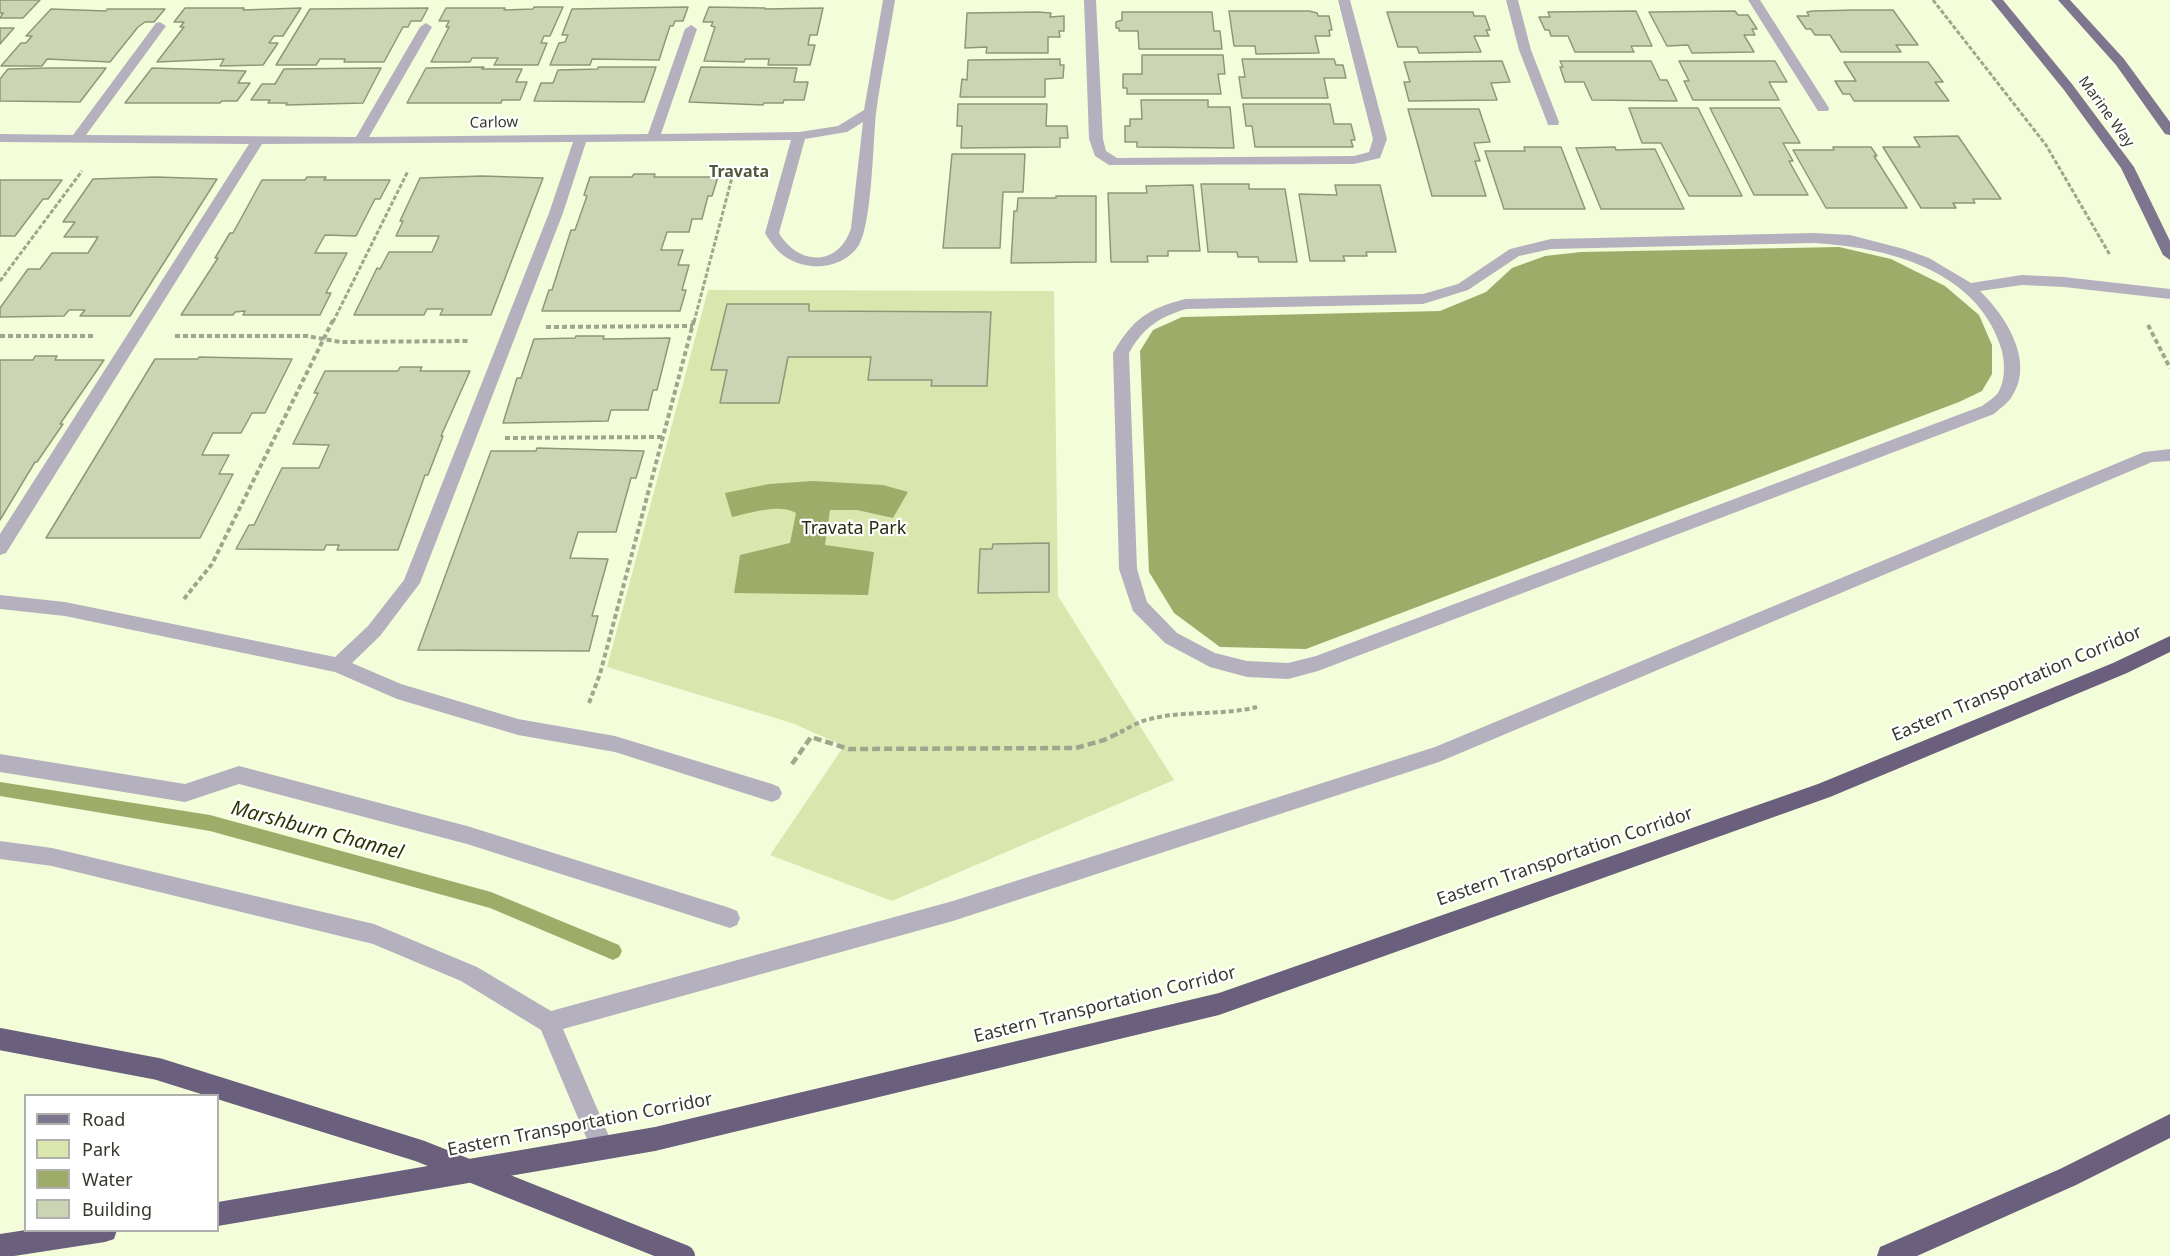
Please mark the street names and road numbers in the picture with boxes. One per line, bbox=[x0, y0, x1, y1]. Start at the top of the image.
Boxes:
street label: Marine Way bbox=[2074, 73, 2138, 151]
street label: Carlow bbox=[470, 114, 518, 132]
street label: Eastern Transportation Corridor bbox=[1889, 621, 2145, 747]
street label: Eastern Transportation Corridor bbox=[1434, 803, 1696, 911]
street label: Eastern Transportation Corridor bbox=[972, 962, 1238, 1048]
street label: Eastern Transportation Corridor bbox=[446, 1089, 714, 1161]

